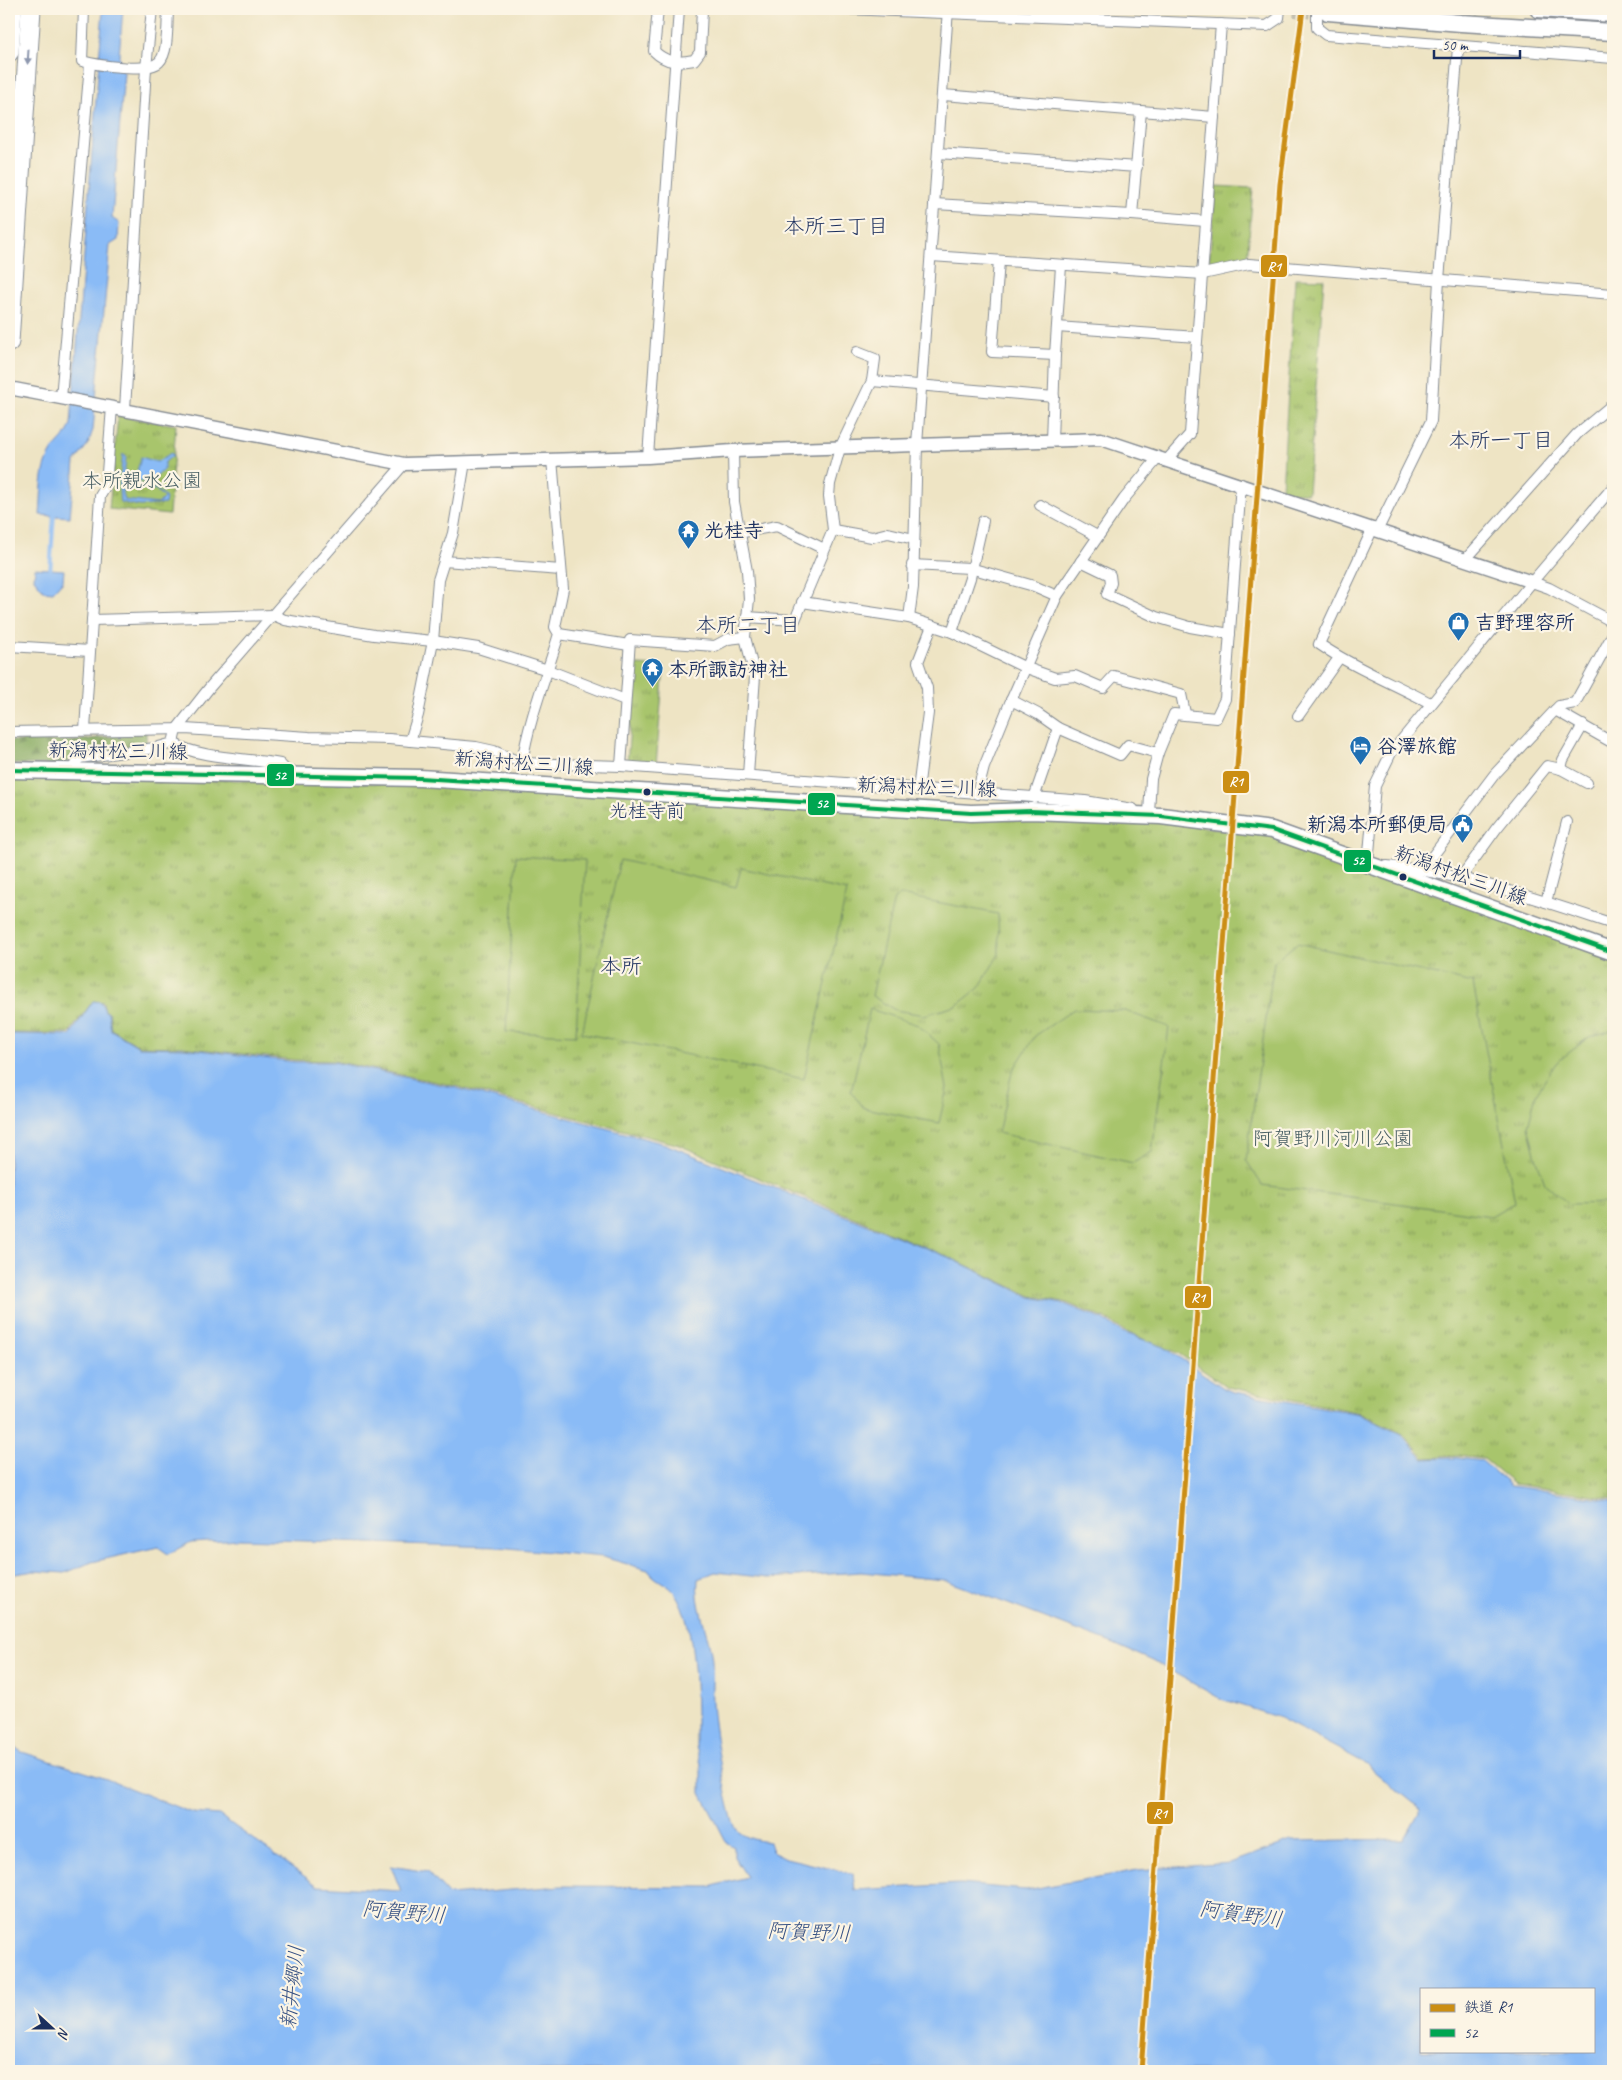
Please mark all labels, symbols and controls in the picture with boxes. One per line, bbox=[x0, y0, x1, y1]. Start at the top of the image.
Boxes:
scale bar bbox=[1434, 28, 1521, 60]
text: 50 m bbox=[1442, 36, 1469, 55]
one-way arrow bbox=[24, 50, 32, 66]
district label: 本所三丁目 bbox=[784, 213, 889, 239]
line badge: R1 bbox=[1260, 254, 1288, 278]
text: R1 bbox=[1267, 258, 1283, 275]
district label: 本所一丁目 bbox=[1449, 427, 1554, 453]
park label: 本所親水公園 bbox=[82, 468, 202, 493]
temple icon: 光桂寺 bbox=[676, 518, 700, 549]
place label: 光桂寺 bbox=[704, 518, 764, 543]
shop icon: 吉野理容所 bbox=[1447, 610, 1471, 641]
place label: 吉野理容所 bbox=[1475, 610, 1575, 635]
district label: 本所二丁目 bbox=[696, 612, 801, 638]
temple icon: 本所諏訪神社 bbox=[640, 657, 664, 688]
place label: 本所諏訪神社 bbox=[668, 657, 788, 682]
hotel icon: 谷澤旅館 bbox=[1349, 734, 1373, 765]
place label: 谷澤旅館 bbox=[1377, 734, 1457, 759]
street label: 新潟村松三川線 bbox=[48, 737, 188, 765]
street label: 新潟村松三川線 bbox=[453, 746, 595, 780]
line badge: 52 bbox=[266, 763, 295, 787]
text: 52 bbox=[274, 767, 288, 784]
line badge: R1 bbox=[1222, 770, 1250, 794]
street label: 新潟村松三川線 bbox=[857, 772, 997, 802]
text: R1 bbox=[1229, 773, 1245, 790]
marker: 光桂寺前 bbox=[642, 787, 652, 797]
line badge: 52 bbox=[807, 792, 836, 816]
text: 52 bbox=[816, 795, 830, 812]
place label: 光桂寺前 bbox=[609, 799, 685, 823]
place label: 新潟本所郵便局 bbox=[1307, 812, 1447, 837]
public building icon: 新潟本所郵便局 bbox=[1451, 812, 1475, 843]
street label: 新潟村松三川線 bbox=[1391, 839, 1531, 911]
line badge: 52 bbox=[1343, 849, 1372, 873]
text: 52 bbox=[1352, 852, 1366, 869]
unlabelled marker bbox=[1398, 872, 1408, 882]
district label: 本所 bbox=[600, 953, 642, 979]
park label: 阿賀野川河川公園 bbox=[1253, 1126, 1413, 1151]
line badge: R1 bbox=[1184, 1285, 1212, 1309]
text: R1 bbox=[1191, 1289, 1207, 1306]
line badge: R1 bbox=[1146, 1801, 1174, 1825]
text: R1 bbox=[1153, 1805, 1169, 1822]
water label: 阿賀野川 bbox=[361, 1895, 447, 1929]
water label: 阿賀野川 bbox=[1198, 1895, 1284, 1933]
water label: 阿賀野川 bbox=[767, 1918, 851, 1946]
water label: 新井郷川 bbox=[275, 1944, 309, 2030]
legend bbox=[1420, 1988, 1594, 2052]
text: 鉄道 R1 bbox=[1464, 1998, 1514, 2017]
north arrow bbox=[28, 2002, 78, 2052]
text: 52 bbox=[1464, 2024, 1479, 2043]
text: N bbox=[53, 2025, 73, 2042]

